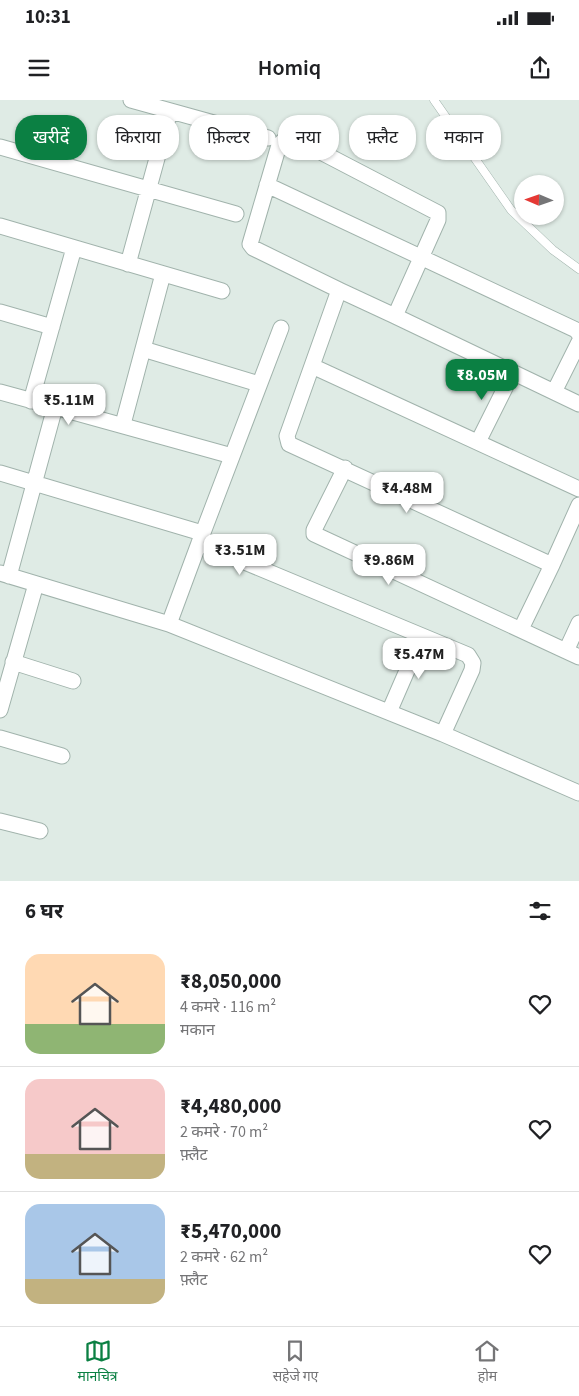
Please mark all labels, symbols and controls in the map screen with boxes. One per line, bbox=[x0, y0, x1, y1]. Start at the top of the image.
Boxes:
text: 10:31 bbox=[25, 4, 71, 31]
text: Homiq bbox=[258, 52, 321, 84]
icon: menu bbox=[25, 54, 53, 82]
icon: share bbox=[526, 54, 554, 82]
chip: खरीदें bbox=[15, 115, 87, 160]
chip: किराया bbox=[97, 115, 179, 160]
chip: फ़िल्टर bbox=[189, 115, 268, 160]
chip: नया bbox=[278, 115, 339, 160]
chip: फ़्लैट bbox=[349, 115, 416, 160]
chip: मकान bbox=[426, 115, 501, 160]
north arrow bbox=[514, 175, 564, 225]
map controls bbox=[514, 175, 564, 225]
pin: ₹8.05M bbox=[441, 358, 523, 401]
text: ₹8.05M bbox=[457, 364, 507, 386]
pin: ₹5.11M bbox=[28, 384, 110, 426]
text: ₹5.11M bbox=[44, 389, 94, 411]
pin: ₹4.48M bbox=[366, 472, 448, 514]
text: ₹4.48M bbox=[382, 477, 432, 499]
pin: ₹3.51M bbox=[199, 534, 281, 576]
text: ₹3.51M bbox=[215, 539, 265, 561]
pin: ₹9.86M bbox=[348, 544, 430, 586]
text: ₹9.86M bbox=[364, 549, 414, 571]
pin: ₹5.47M bbox=[378, 638, 460, 680]
text: ₹5.47M bbox=[394, 643, 444, 665]
text: 6 घर bbox=[25, 896, 63, 926]
icon: filters bbox=[526, 897, 554, 925]
text: ₹8,050,000 bbox=[180, 966, 281, 996]
icon: home bbox=[65, 974, 125, 1034]
icon: heart bbox=[526, 990, 554, 1018]
text: 4 कमरे · 116 m² bbox=[180, 996, 276, 1018]
text: मकान bbox=[180, 1019, 215, 1041]
text: ₹4,480,000 bbox=[180, 1091, 281, 1121]
icon: home bbox=[65, 1099, 125, 1159]
icon: heart bbox=[526, 1115, 554, 1143]
text: 2 कमरे · 70 m² bbox=[180, 1121, 268, 1143]
text: फ़्लैट bbox=[180, 1144, 208, 1166]
text: ₹5,470,000 bbox=[180, 1216, 281, 1246]
icon: home bbox=[65, 1224, 125, 1284]
icon: heart bbox=[526, 1240, 554, 1268]
text: 2 कमरे · 62 m² bbox=[180, 1246, 268, 1268]
text: फ़्लैट bbox=[180, 1269, 208, 1291]
tab: मानचित्र bbox=[78, 1337, 118, 1387]
tab: सहेजे गए bbox=[273, 1337, 318, 1387]
tab: होम bbox=[473, 1337, 501, 1387]

